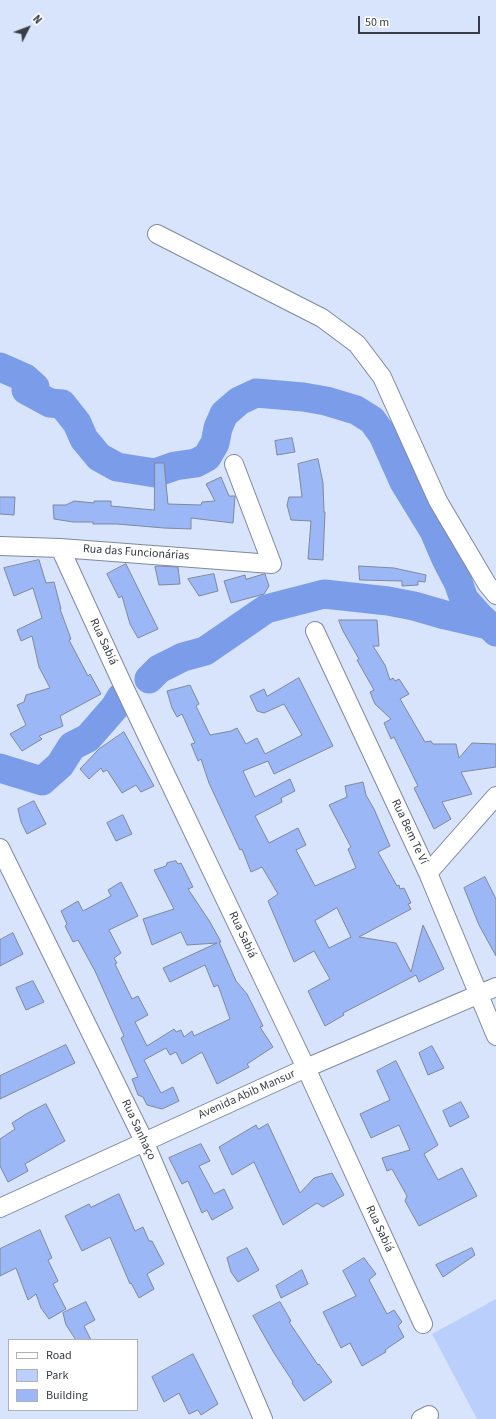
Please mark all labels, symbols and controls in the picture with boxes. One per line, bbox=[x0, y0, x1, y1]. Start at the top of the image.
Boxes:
north arrow bbox=[8, 8, 48, 48]
scale bar bbox=[360, 8, 482, 34]
text: N bbox=[29, 12, 45, 27]
text: 50 m bbox=[365, 14, 389, 31]
street label: Rua das Funcionárias bbox=[82, 542, 190, 564]
street label: Rua Sabiá bbox=[86, 616, 120, 668]
street label: Rua Bem Te Ví bbox=[388, 797, 430, 867]
street label: Rua Sabiá bbox=[225, 909, 259, 961]
street label: Avenida Abib Mansur bbox=[196, 1067, 298, 1123]
street label: Rua Sanhaço bbox=[118, 1097, 158, 1163]
street label: Rua Sabiá bbox=[362, 1203, 396, 1255]
legend bbox=[8, 1339, 138, 1411]
text: Road bbox=[46, 1347, 72, 1364]
text: Park bbox=[46, 1367, 68, 1384]
text: Building bbox=[46, 1387, 88, 1404]

